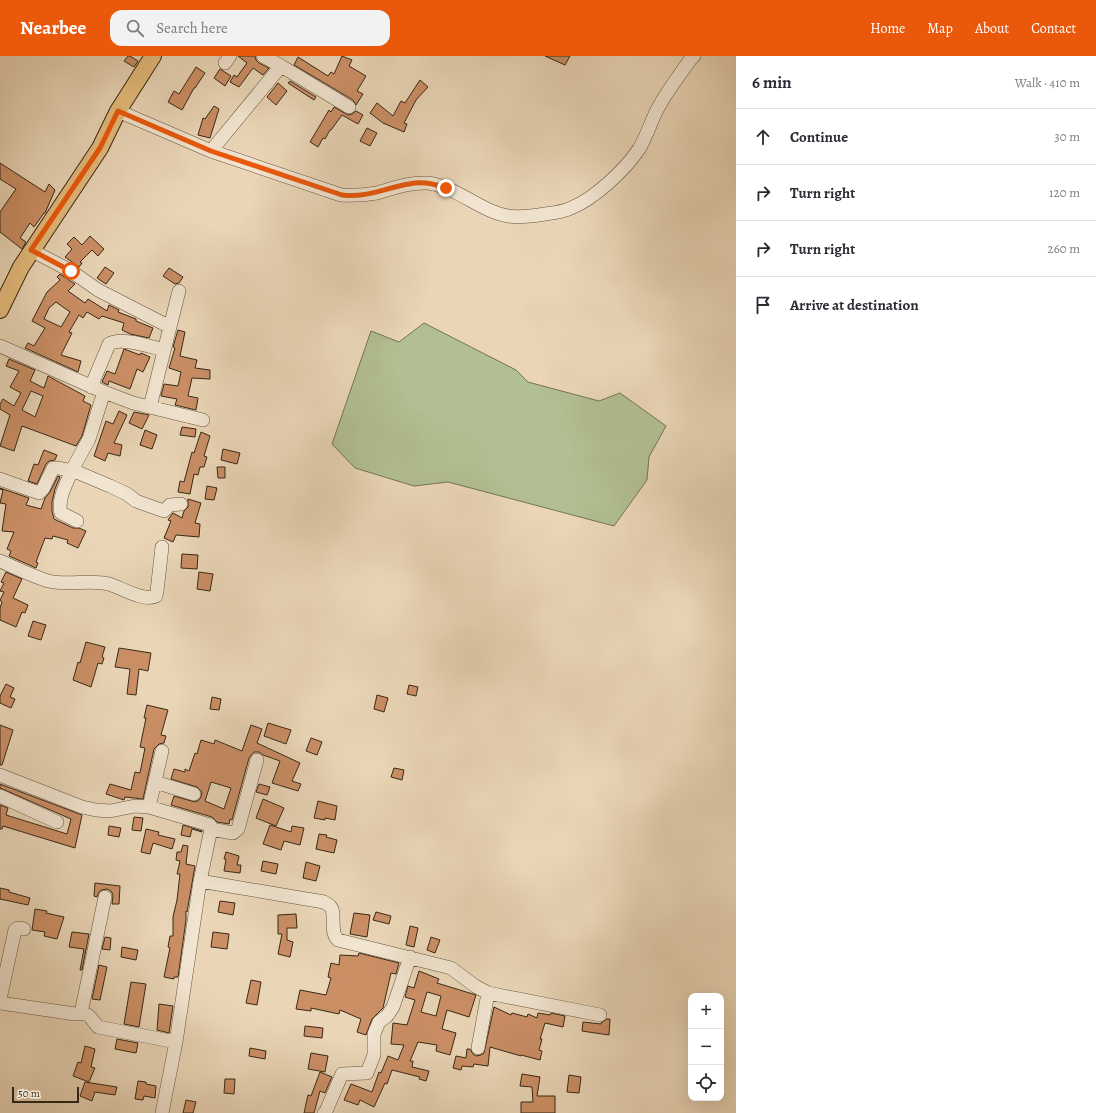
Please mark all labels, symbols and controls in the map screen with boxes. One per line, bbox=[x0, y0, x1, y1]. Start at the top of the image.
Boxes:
search box bbox=[110, 10, 390, 46]
text: Nearbee bbox=[20, 15, 86, 41]
icon: search bbox=[124, 17, 146, 39]
text: Search here bbox=[156, 18, 228, 38]
text: Home bbox=[870, 19, 905, 38]
text: Map bbox=[927, 19, 953, 38]
text: About bbox=[975, 19, 1009, 38]
text: Contact bbox=[1031, 19, 1076, 38]
text: 6 min bbox=[752, 71, 792, 94]
text: Walk · 410 m bbox=[1015, 74, 1080, 91]
icon: ahead bbox=[752, 126, 774, 148]
text: Continue bbox=[790, 127, 848, 147]
text: 30 m bbox=[1054, 128, 1080, 145]
route end bbox=[437, 179, 455, 197]
icon: right bbox=[752, 182, 774, 204]
text: Turn right bbox=[790, 183, 855, 203]
text: 120 m bbox=[1049, 184, 1080, 201]
icon: right bbox=[752, 238, 774, 260]
text: Turn right bbox=[790, 239, 855, 259]
text: 260 m bbox=[1047, 240, 1080, 257]
route start bbox=[62, 262, 80, 280]
icon: arrive bbox=[752, 294, 774, 316]
text: Arrive at destination bbox=[790, 295, 919, 315]
map controls bbox=[688, 993, 724, 1101]
button: + bbox=[688, 993, 724, 1029]
button: − bbox=[688, 1029, 724, 1065]
button: locate bbox=[688, 1065, 724, 1101]
scale bar bbox=[12, 1085, 79, 1104]
text: 50 m bbox=[18, 1086, 40, 1101]

